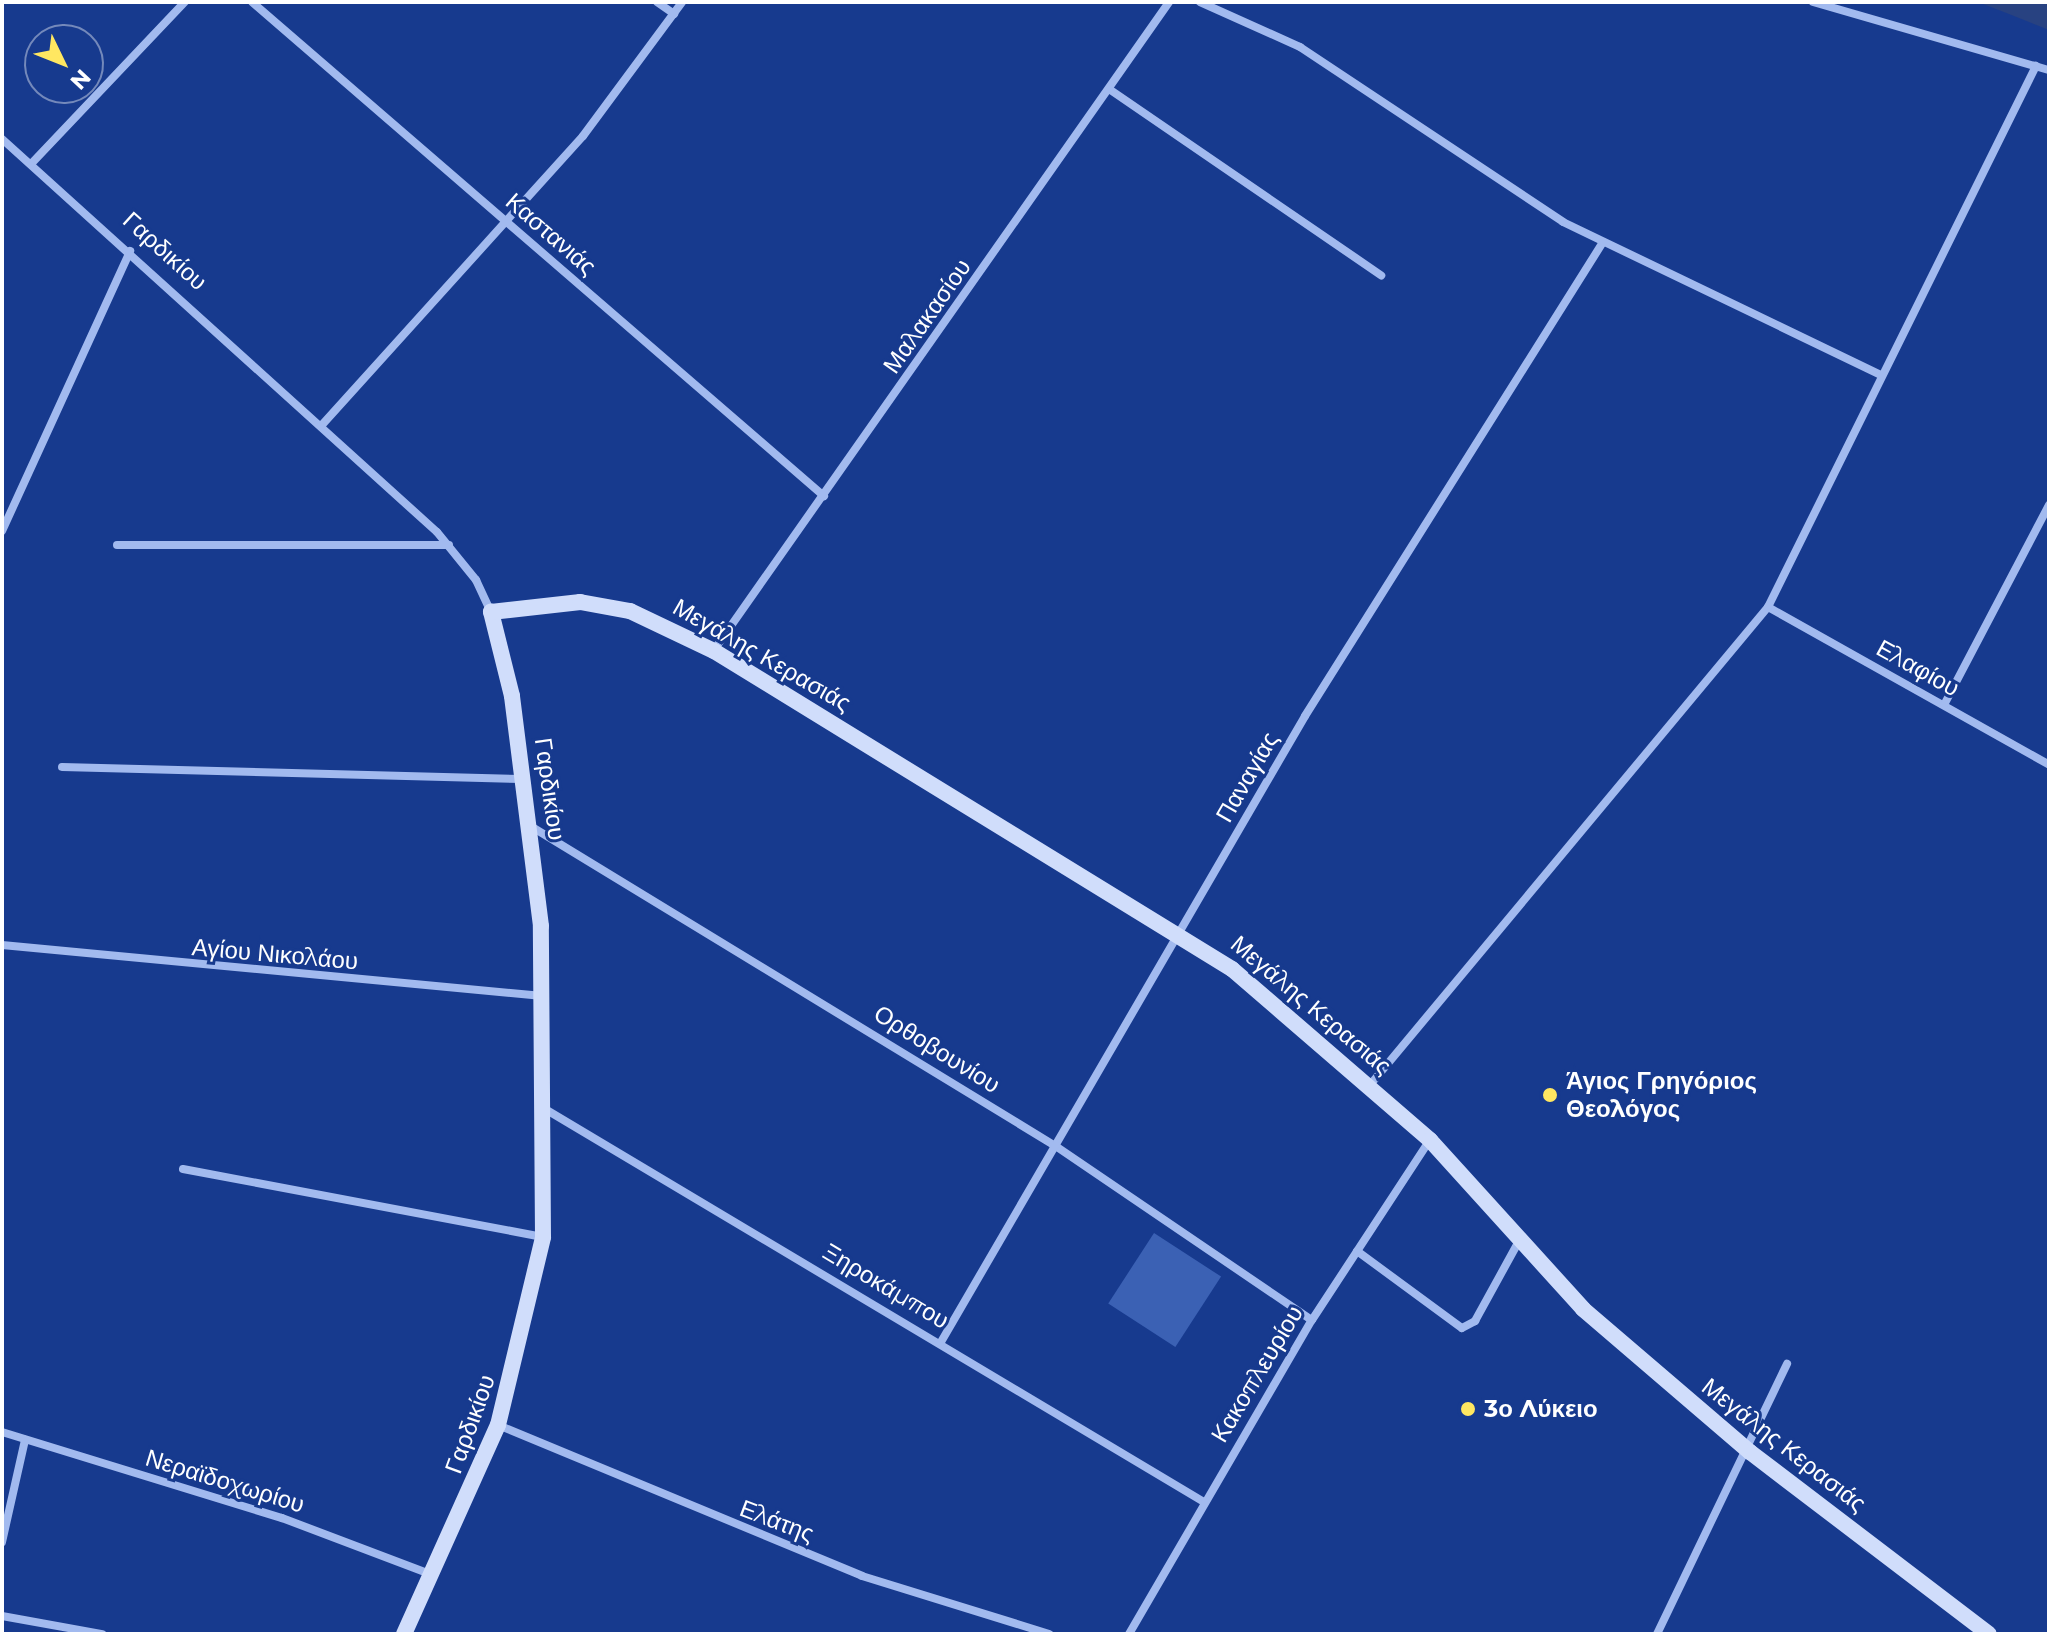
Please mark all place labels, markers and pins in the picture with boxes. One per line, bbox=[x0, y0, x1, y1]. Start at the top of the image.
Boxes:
place label: Άγιος Γρηγόριος Θεολόγος bbox=[1566, 1067, 1757, 1123]
marker: Άγιος Γρηγόριος Θεολόγος bbox=[1541, 1086, 1559, 1104]
place label: 3ο Λύκειο bbox=[1484, 1395, 1598, 1423]
marker: 3ο Λύκειο bbox=[1459, 1400, 1477, 1418]

